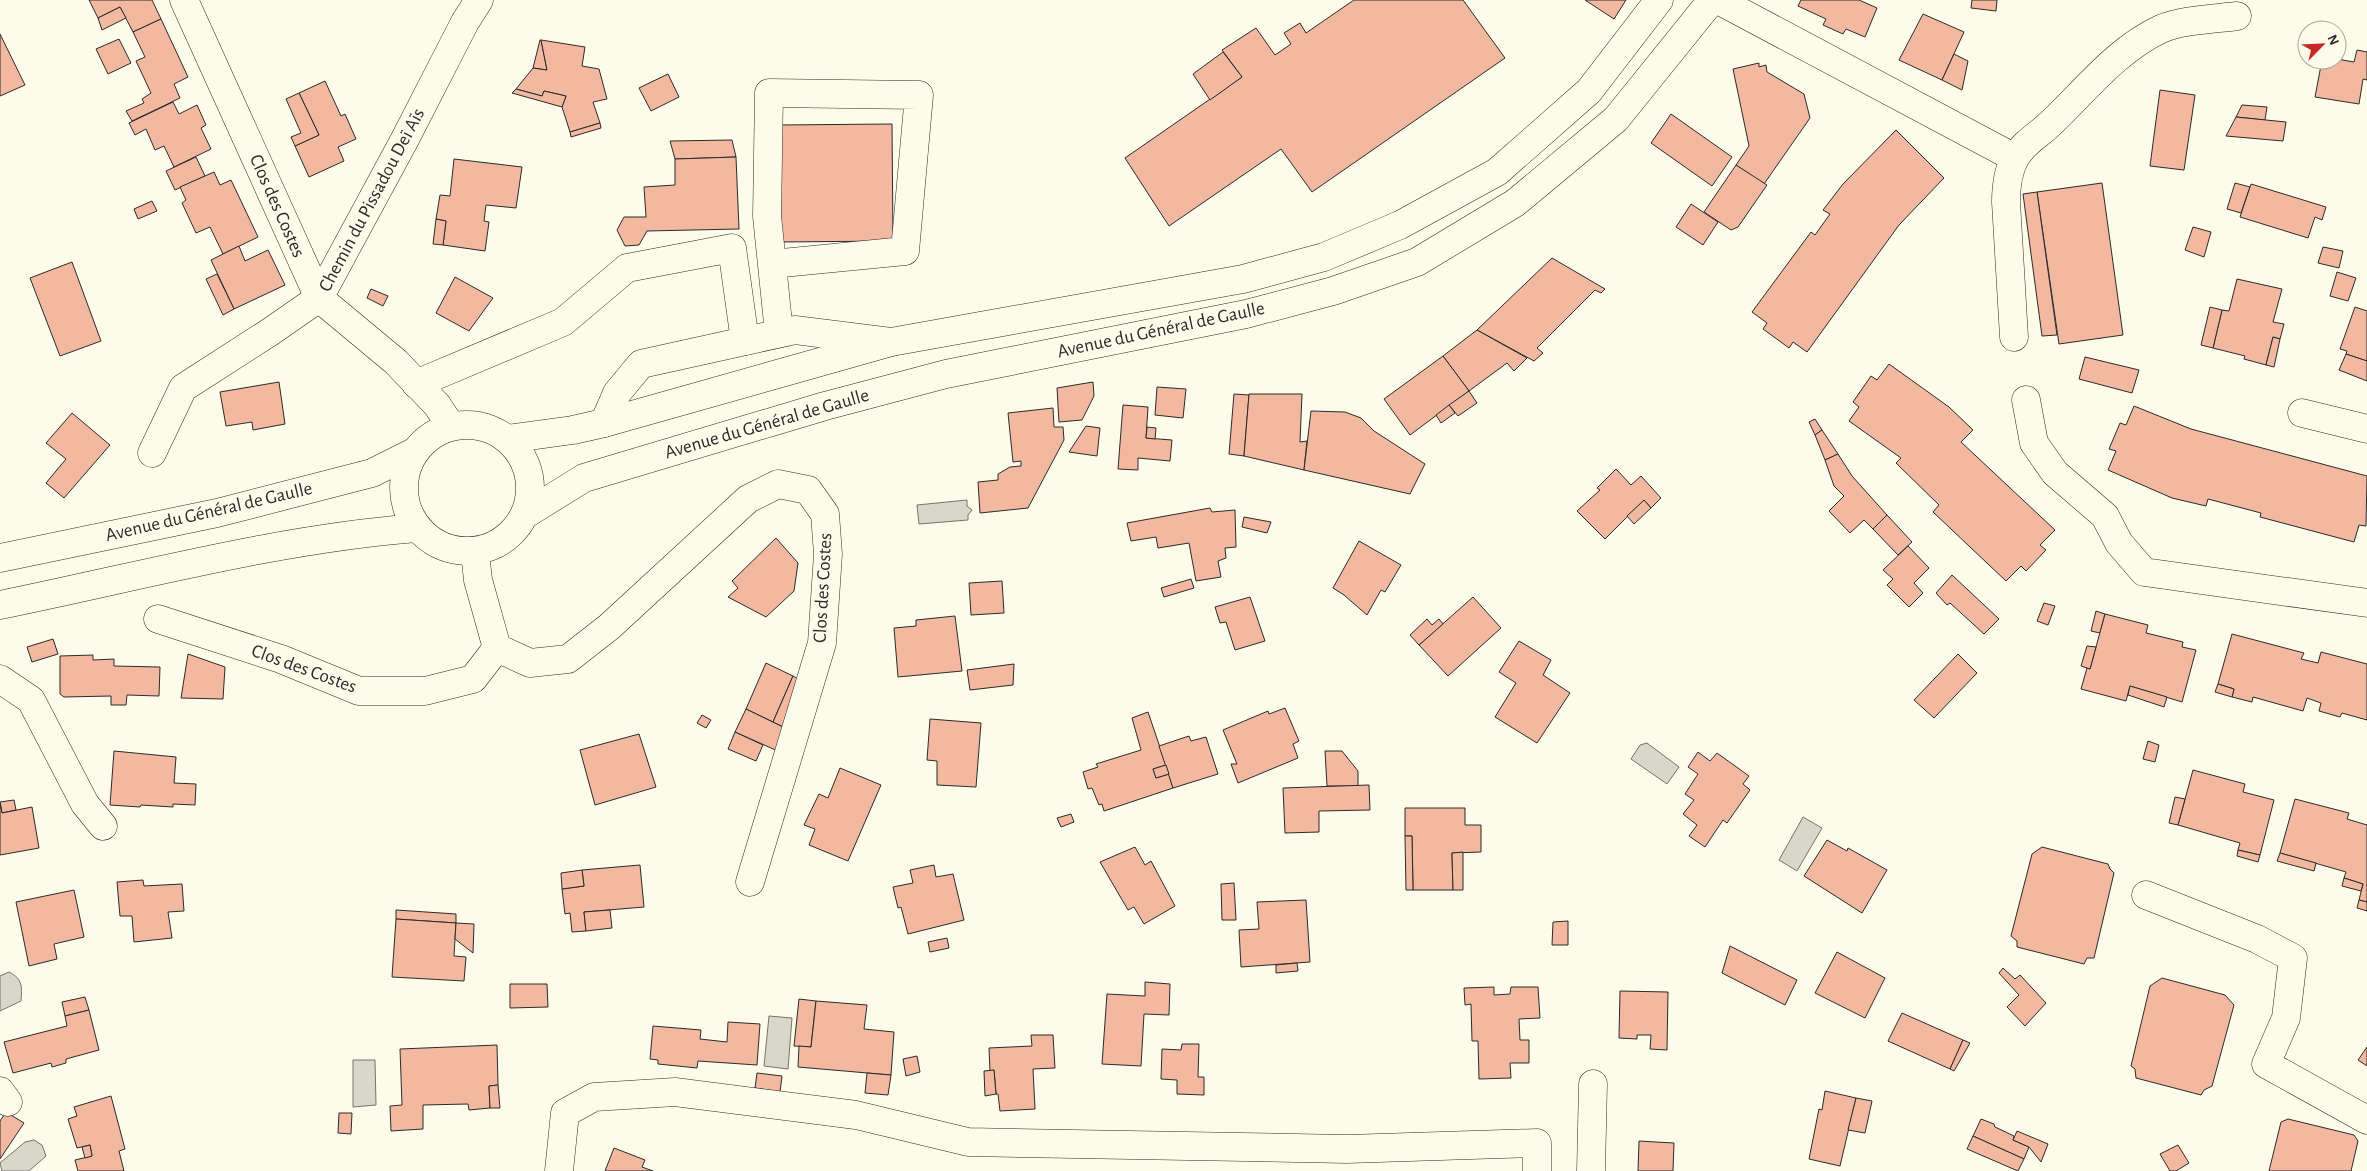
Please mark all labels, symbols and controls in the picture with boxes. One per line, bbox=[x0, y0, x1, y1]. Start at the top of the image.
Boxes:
north arrow bbox=[2297, 20, 2347, 70]
text: N bbox=[2325, 33, 2341, 47]
street label: Chemin du Pissadou Deï Aïs bbox=[316, 105, 428, 295]
street label: Clos des Costes bbox=[246, 152, 308, 260]
street label: Avenue du Général de Gaulle bbox=[1056, 299, 1266, 361]
street label: Avenue du Général de Gaulle bbox=[663, 386, 871, 462]
street label: Avenue du Général de Gaulle bbox=[104, 479, 314, 545]
street label: Clos des Costes bbox=[811, 532, 835, 644]
street label: Clos des Costes bbox=[249, 641, 359, 697]

